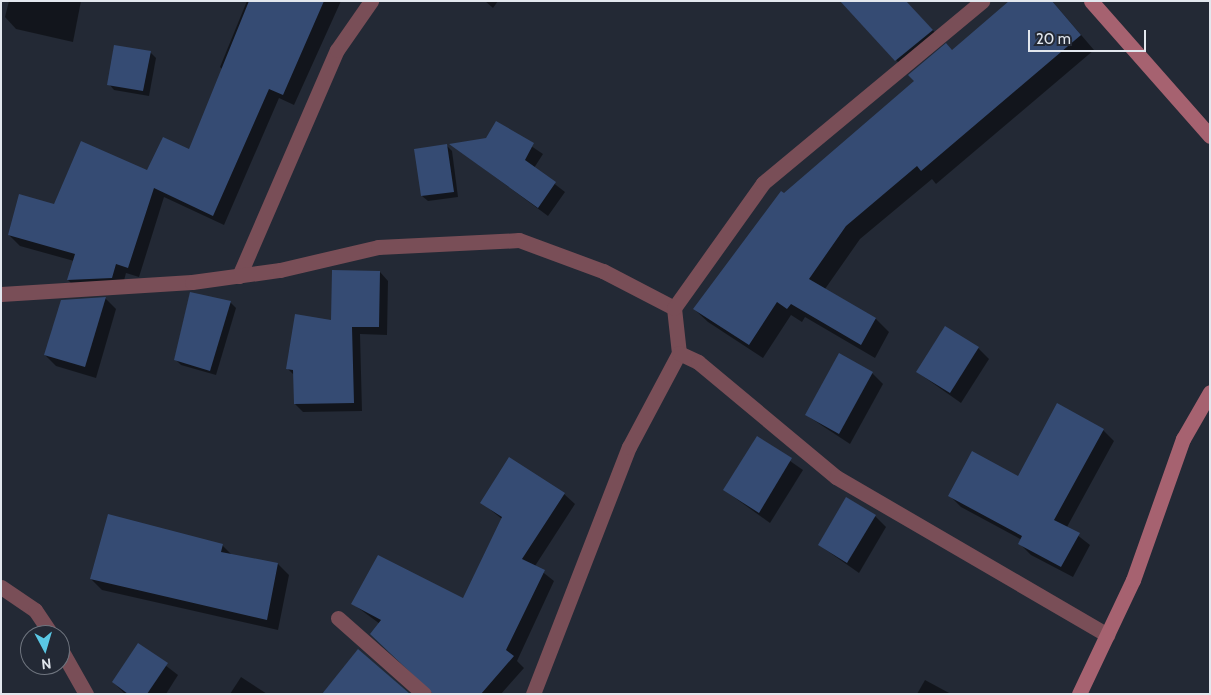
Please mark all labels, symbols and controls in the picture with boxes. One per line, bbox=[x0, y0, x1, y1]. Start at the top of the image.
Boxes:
scale bar bbox=[1031, 20, 1148, 52]
text: 20 m bbox=[1036, 30, 1071, 48]
north arrow bbox=[20, 625, 70, 675]
text: N bbox=[41, 654, 52, 673]

